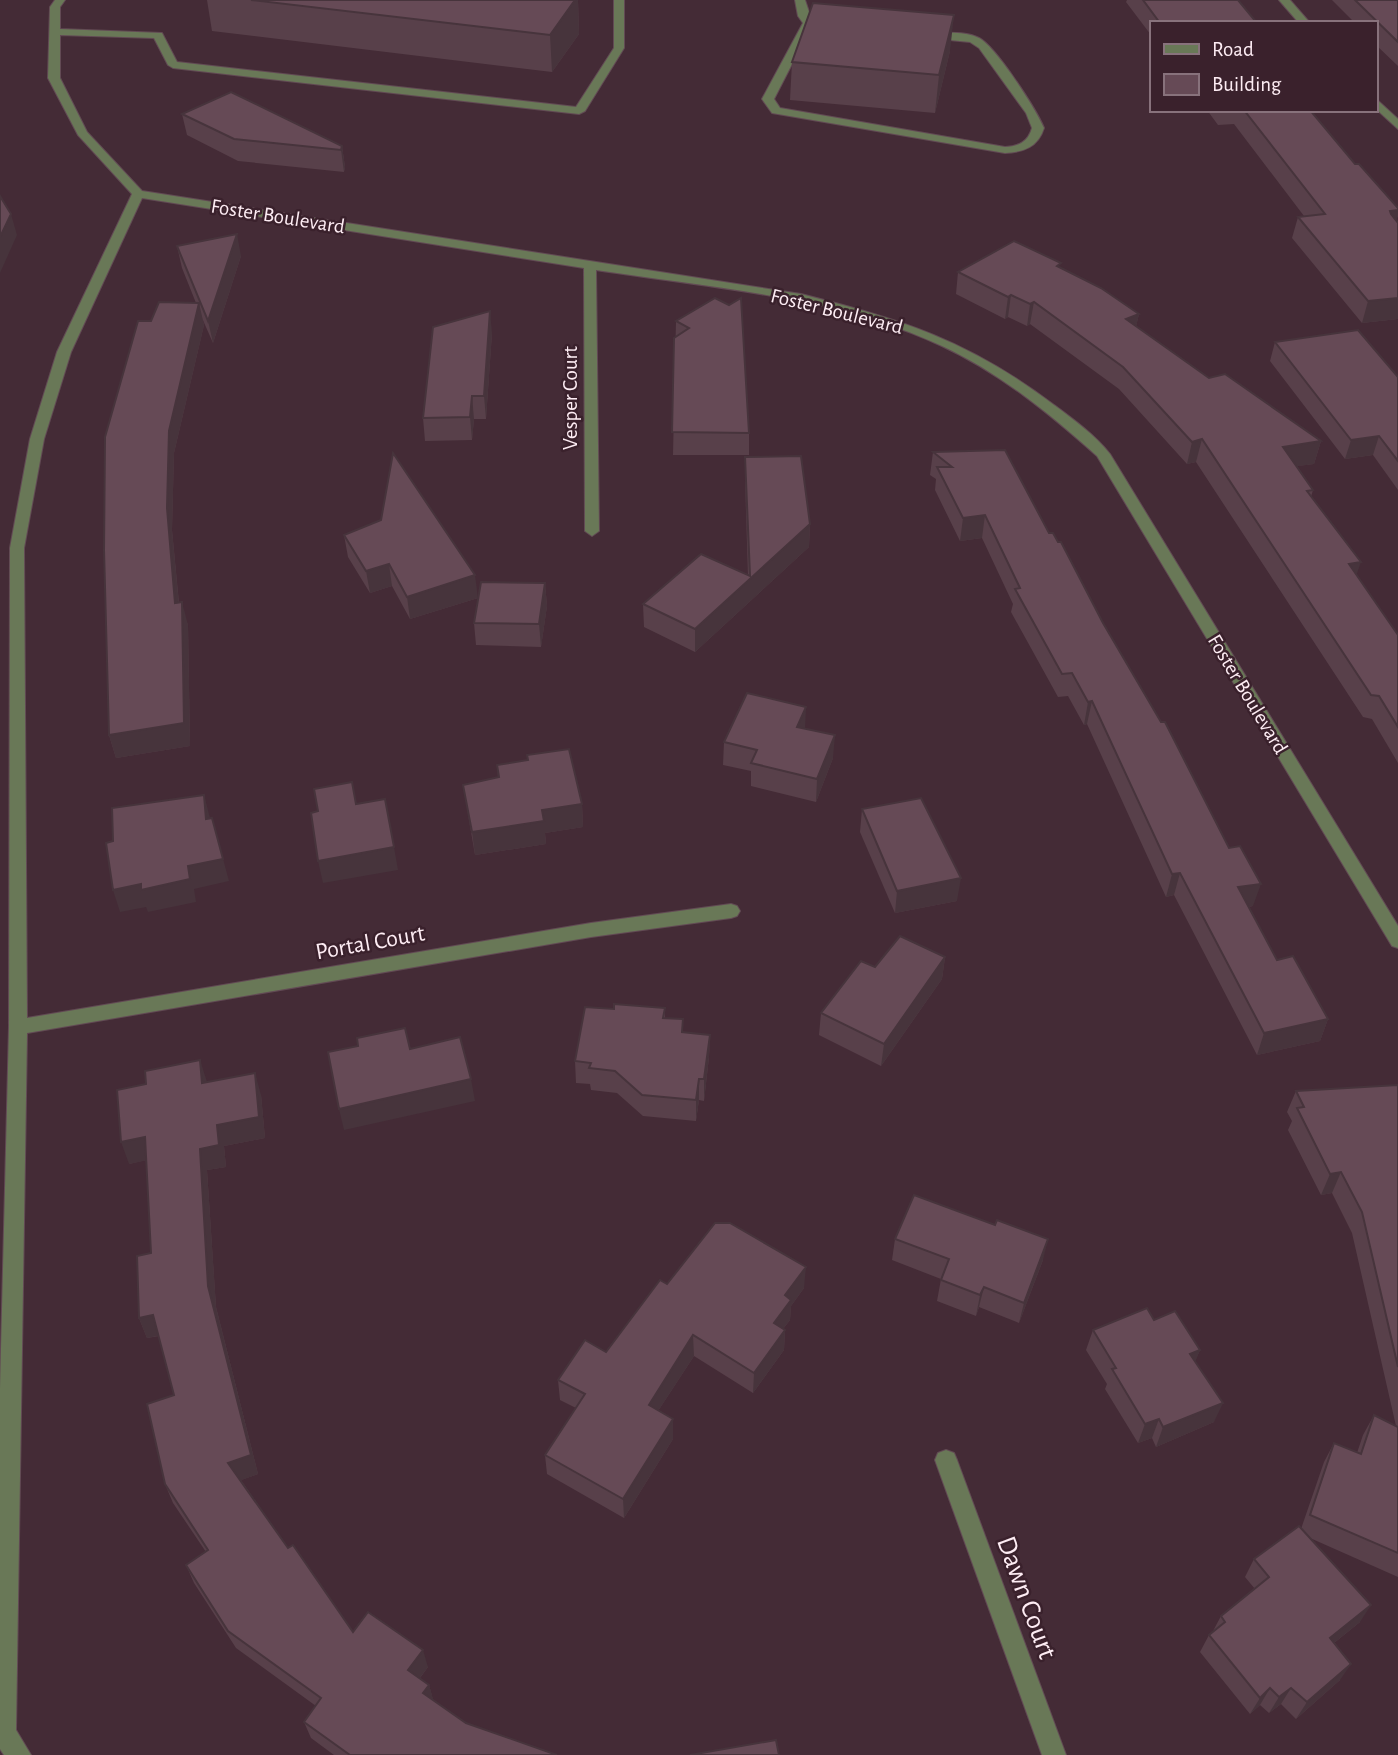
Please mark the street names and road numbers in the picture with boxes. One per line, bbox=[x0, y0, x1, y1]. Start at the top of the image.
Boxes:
street label: Foster Boulevard bbox=[209, 196, 347, 237]
street label: Foster Boulevard bbox=[769, 285, 905, 338]
street label: Vesper Court bbox=[560, 346, 581, 450]
street label: Foster Boulevard bbox=[1204, 631, 1292, 758]
street label: Portal Court bbox=[314, 922, 427, 964]
street label: Dawn Court bbox=[991, 1533, 1061, 1663]

